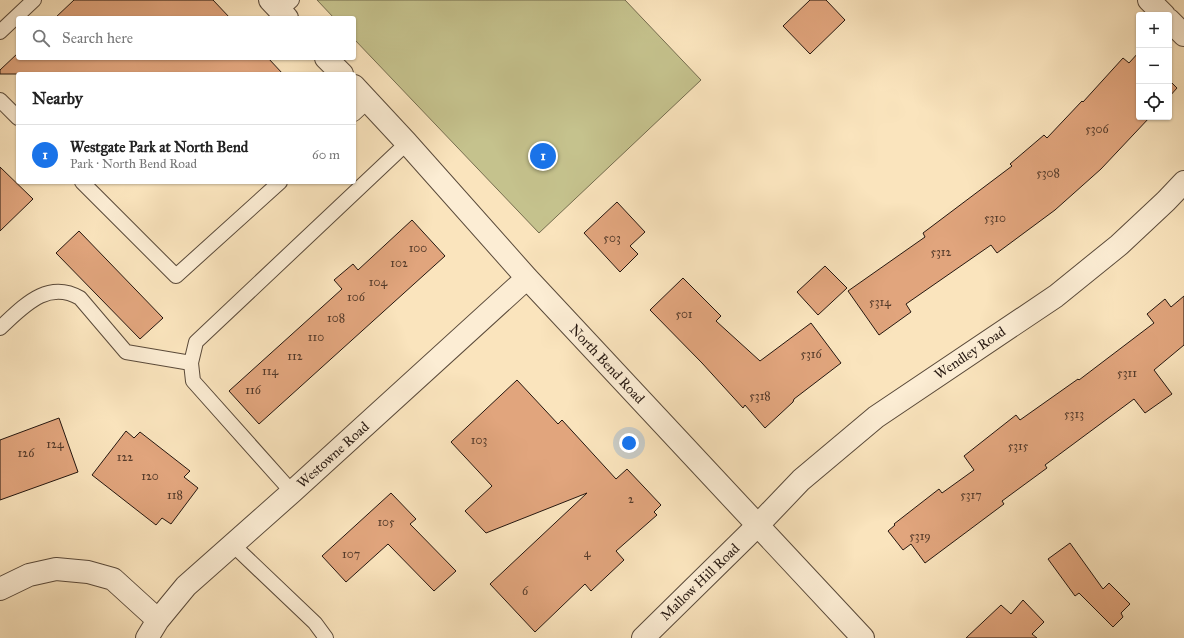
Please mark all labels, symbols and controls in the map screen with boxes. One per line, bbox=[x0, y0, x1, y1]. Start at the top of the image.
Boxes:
map controls bbox=[1136, 12, 1172, 120]
button: + bbox=[1136, 12, 1172, 48]
search box bbox=[16, 16, 356, 60]
icon: search bbox=[30, 27, 52, 49]
text: Search here bbox=[62, 29, 133, 47]
button: − bbox=[1136, 48, 1172, 84]
button: locate bbox=[1136, 84, 1172, 120]
text: Nearby bbox=[32, 88, 83, 109]
house number: 5306 bbox=[1085, 122, 1110, 136]
text: Westgate Park at North Bend bbox=[70, 138, 248, 156]
pin: 1 bbox=[530, 141, 556, 171]
text: 1 bbox=[42, 147, 48, 163]
text: 60 m bbox=[312, 147, 340, 163]
text: Park · North Bend Road bbox=[70, 156, 197, 172]
house number: 5308 bbox=[1036, 166, 1060, 180]
house number: 5310 bbox=[984, 211, 1006, 225]
house number: 503 bbox=[603, 231, 621, 245]
house number: 100 bbox=[409, 241, 427, 255]
house number: 5312 bbox=[930, 245, 952, 259]
house number: 102 bbox=[390, 256, 408, 270]
house number: 104 bbox=[369, 275, 387, 289]
house number: 106 bbox=[347, 290, 366, 304]
house number: 5314 bbox=[869, 295, 891, 309]
house number: 501 bbox=[675, 307, 693, 321]
house number: 108 bbox=[327, 311, 345, 325]
street label: North Bend Road bbox=[566, 321, 648, 407]
street label: Wendley Road bbox=[931, 323, 1009, 383]
house number: 110 bbox=[308, 330, 324, 344]
house number: 5316 bbox=[800, 347, 822, 361]
house number: 112 bbox=[287, 349, 303, 363]
house number: 114 bbox=[262, 364, 278, 378]
house number: 5311 bbox=[1117, 366, 1137, 380]
house number: 116 bbox=[245, 383, 262, 397]
house number: 5318 bbox=[749, 389, 771, 403]
house number: 5313 bbox=[1064, 407, 1084, 421]
street label: Westowne Road bbox=[293, 418, 373, 492]
house number: 103 bbox=[471, 433, 487, 447]
your location bbox=[619, 433, 639, 453]
house number: 124 bbox=[46, 437, 64, 451]
house number: 5315 bbox=[1008, 439, 1029, 453]
house number: 126 bbox=[18, 446, 35, 460]
house number: 122 bbox=[117, 450, 133, 464]
house number: 120 bbox=[141, 469, 159, 483]
house number: 118 bbox=[167, 488, 183, 502]
house number: 5317 bbox=[960, 488, 982, 502]
house number: 2 bbox=[628, 492, 634, 506]
house number: 105 bbox=[377, 515, 395, 529]
house number: 5319 bbox=[909, 529, 931, 543]
street label: Mallow Hill Road bbox=[657, 540, 743, 624]
house number: 4 bbox=[584, 546, 591, 560]
house number: 107 bbox=[342, 547, 360, 561]
house number: 6 bbox=[522, 584, 529, 598]

